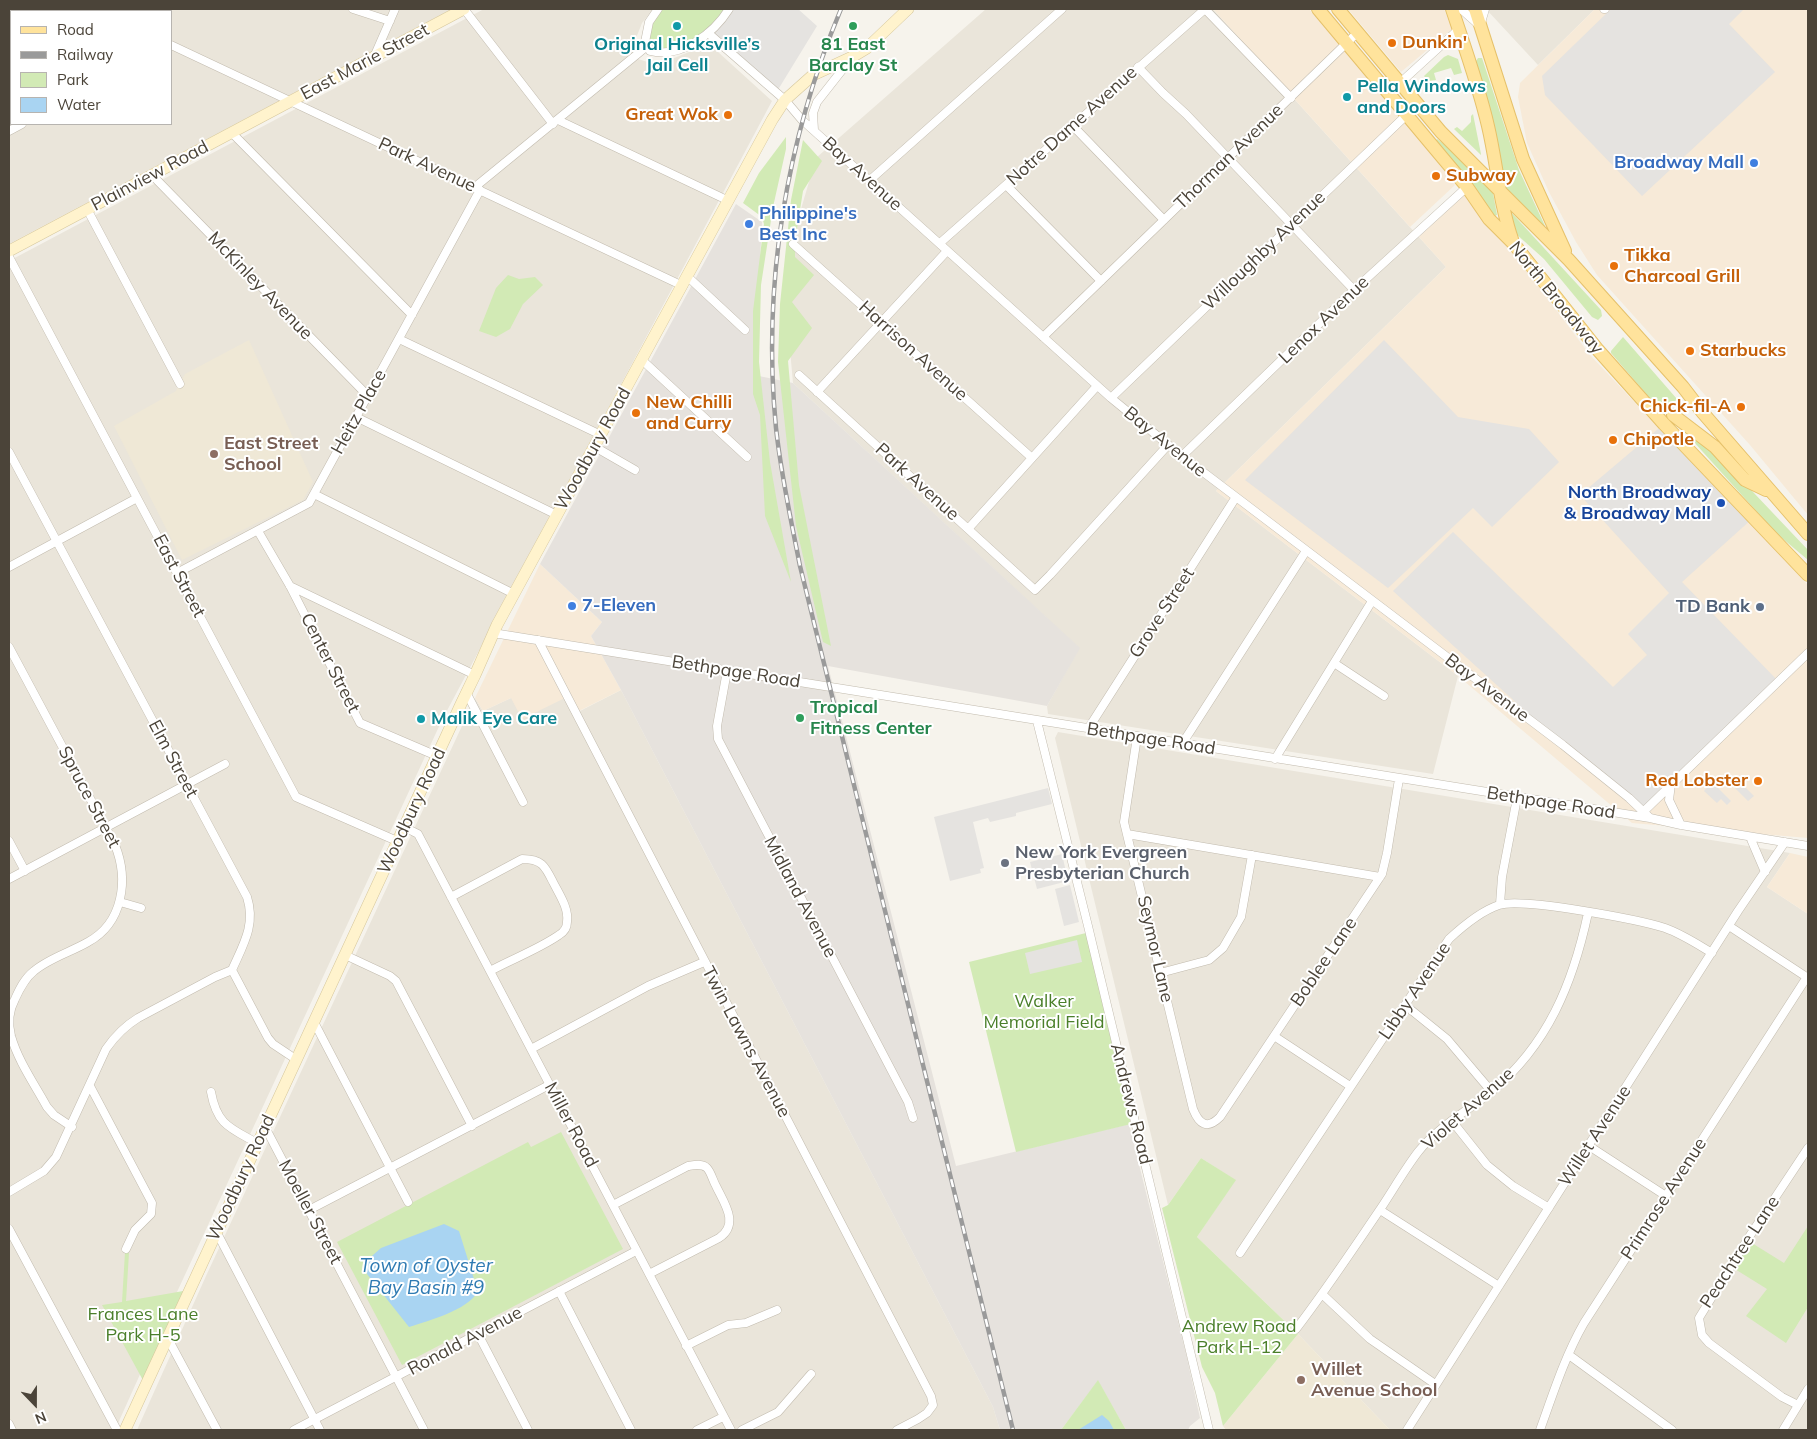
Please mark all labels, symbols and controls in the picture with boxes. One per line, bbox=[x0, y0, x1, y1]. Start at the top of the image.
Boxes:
legend bbox=[10, 10, 172, 125]
street label: East Marie Street bbox=[297, 19, 433, 105]
text: Road bbox=[57, 20, 94, 39]
marker: Original Hicksville’s Jail Cell bbox=[671, 20, 683, 32]
marker: 81 East Barclay St bbox=[847, 20, 859, 32]
place label: Dunkin' bbox=[1402, 32, 1467, 54]
place label: Original Hicksville’s Jail Cell bbox=[594, 34, 760, 76]
place label: 81 East Barclay St bbox=[809, 34, 897, 76]
marker: Dunkin' bbox=[1386, 37, 1398, 49]
text: Railway bbox=[57, 45, 113, 64]
street label: Notre Dame Avenue bbox=[1002, 62, 1142, 190]
text: Park bbox=[57, 70, 89, 89]
place label: Pella Windows and Doors bbox=[1357, 76, 1486, 118]
marker: Pella Windows and Doors bbox=[1341, 91, 1353, 103]
text: Water bbox=[57, 95, 101, 114]
street label: Thorman Avenue bbox=[1170, 100, 1288, 214]
place label: Great Wok bbox=[625, 104, 718, 126]
marker: Great Wok bbox=[722, 109, 734, 121]
street label: Park Avenue bbox=[375, 133, 479, 197]
street label: Bay Avenue bbox=[818, 133, 906, 215]
street label: Plainview Road bbox=[88, 136, 212, 216]
place label: Broadway Mall bbox=[1614, 152, 1744, 174]
marker: Broadway Mall bbox=[1748, 157, 1760, 169]
place label: Subway bbox=[1446, 165, 1516, 187]
marker: Subway bbox=[1430, 170, 1442, 182]
street label: Willoughby Avenue bbox=[1198, 187, 1330, 315]
place label: Philippine's Best Inc bbox=[759, 203, 857, 245]
marker: Philippine's Best Inc bbox=[743, 218, 755, 230]
street label: McKinley Avenue bbox=[203, 228, 317, 344]
street label: North Broadway bbox=[1504, 237, 1608, 359]
place label: Tikka Charcoal Grill bbox=[1624, 245, 1740, 288]
marker: Tikka Charcoal Grill bbox=[1608, 260, 1620, 272]
street label: Lenox Avenue bbox=[1274, 272, 1374, 368]
street label: Harrison Avenue bbox=[854, 296, 972, 406]
place label: Starbucks bbox=[1700, 340, 1786, 362]
marker: Starbucks bbox=[1684, 345, 1696, 357]
street label: Heitz Place bbox=[327, 366, 391, 458]
street label: Woodbury Road bbox=[550, 384, 636, 514]
place label: New Chilli and Curry bbox=[646, 392, 732, 434]
place label: Chick-fil-A bbox=[1640, 396, 1731, 418]
marker: Chick-fil-A bbox=[1735, 401, 1747, 413]
street label: Bay Avenue bbox=[1119, 402, 1211, 482]
marker: New Chilli and Curry bbox=[630, 407, 642, 419]
place label: Chipotle bbox=[1623, 429, 1694, 451]
place label: East Street School bbox=[224, 433, 318, 476]
marker: Chipotle bbox=[1607, 434, 1619, 446]
street label: Park Avenue bbox=[871, 439, 963, 525]
marker: East Street School bbox=[208, 448, 220, 460]
place label: North Broadway & Broadway Mall bbox=[1564, 482, 1711, 524]
marker: North Broadway & Broadway Mall bbox=[1715, 497, 1727, 509]
street label: East Street bbox=[148, 531, 210, 621]
street label: Grove Street bbox=[1125, 564, 1199, 662]
place label: 7-Eleven bbox=[582, 595, 656, 617]
place label: TD Bank bbox=[1676, 596, 1750, 618]
marker: 7-Eleven bbox=[566, 600, 578, 612]
marker: TD Bank bbox=[1754, 601, 1766, 613]
street label: Center Street bbox=[296, 610, 364, 716]
street label: Bay Avenue bbox=[1441, 649, 1533, 727]
street label: Bethpage Road bbox=[670, 651, 802, 693]
place label: Tropical Fitness Center bbox=[810, 697, 932, 740]
place label: Malik Eye Care bbox=[431, 708, 557, 730]
marker: Tropical Fitness Center bbox=[794, 712, 806, 724]
marker: Malik Eye Care bbox=[415, 713, 427, 725]
street label: Elm Street bbox=[143, 716, 203, 802]
street label: Bethpage Road bbox=[1085, 718, 1217, 760]
street label: Spruce Street bbox=[53, 743, 125, 851]
street label: Woodbury Road bbox=[373, 744, 451, 878]
place label: Red Lobster bbox=[1645, 770, 1748, 792]
marker: Red Lobster bbox=[1752, 775, 1764, 787]
street label: Bethpage Road bbox=[1485, 782, 1617, 824]
street label: Midland Avenue bbox=[759, 833, 841, 961]
place label: New York Evergreen Presbyterian Church bbox=[1015, 842, 1190, 884]
marker: New York Evergreen Presbyterian Church bbox=[999, 857, 1011, 869]
street label: Seymor Lane bbox=[1132, 894, 1178, 1004]
street label: Boblee Lane bbox=[1286, 913, 1362, 1011]
street label: Libby Avenue bbox=[1375, 938, 1455, 1044]
street label: Twin Lawns Avenue bbox=[697, 963, 795, 1121]
park label: Walker Memorial Field bbox=[983, 991, 1105, 1034]
street label: Andrews Road bbox=[1106, 1041, 1156, 1167]
street label: Violet Avenue bbox=[1418, 1063, 1518, 1155]
street label: Miller Road bbox=[540, 1079, 602, 1171]
street label: Willet Avenue bbox=[1554, 1081, 1636, 1191]
street label: Woodbury Road bbox=[202, 1111, 280, 1245]
street label: Primrose Avenue bbox=[1617, 1134, 1711, 1264]
street label: Moeller Street bbox=[273, 1156, 347, 1268]
street label: Peachtree Lane bbox=[1696, 1192, 1784, 1312]
water label: Town of Oyster Bay Basin #9 bbox=[359, 1255, 493, 1299]
street label: Ronald Avenue bbox=[404, 1302, 526, 1380]
park label: Frances Lane Park H-5 bbox=[88, 1304, 198, 1346]
park label: Andrew Road Park H-12 bbox=[1181, 1316, 1297, 1358]
place label: Willet Avenue School bbox=[1311, 1359, 1437, 1402]
marker: Willet Avenue School bbox=[1295, 1374, 1307, 1386]
north arrow bbox=[10, 1379, 60, 1429]
text: N bbox=[32, 1408, 49, 1428]

